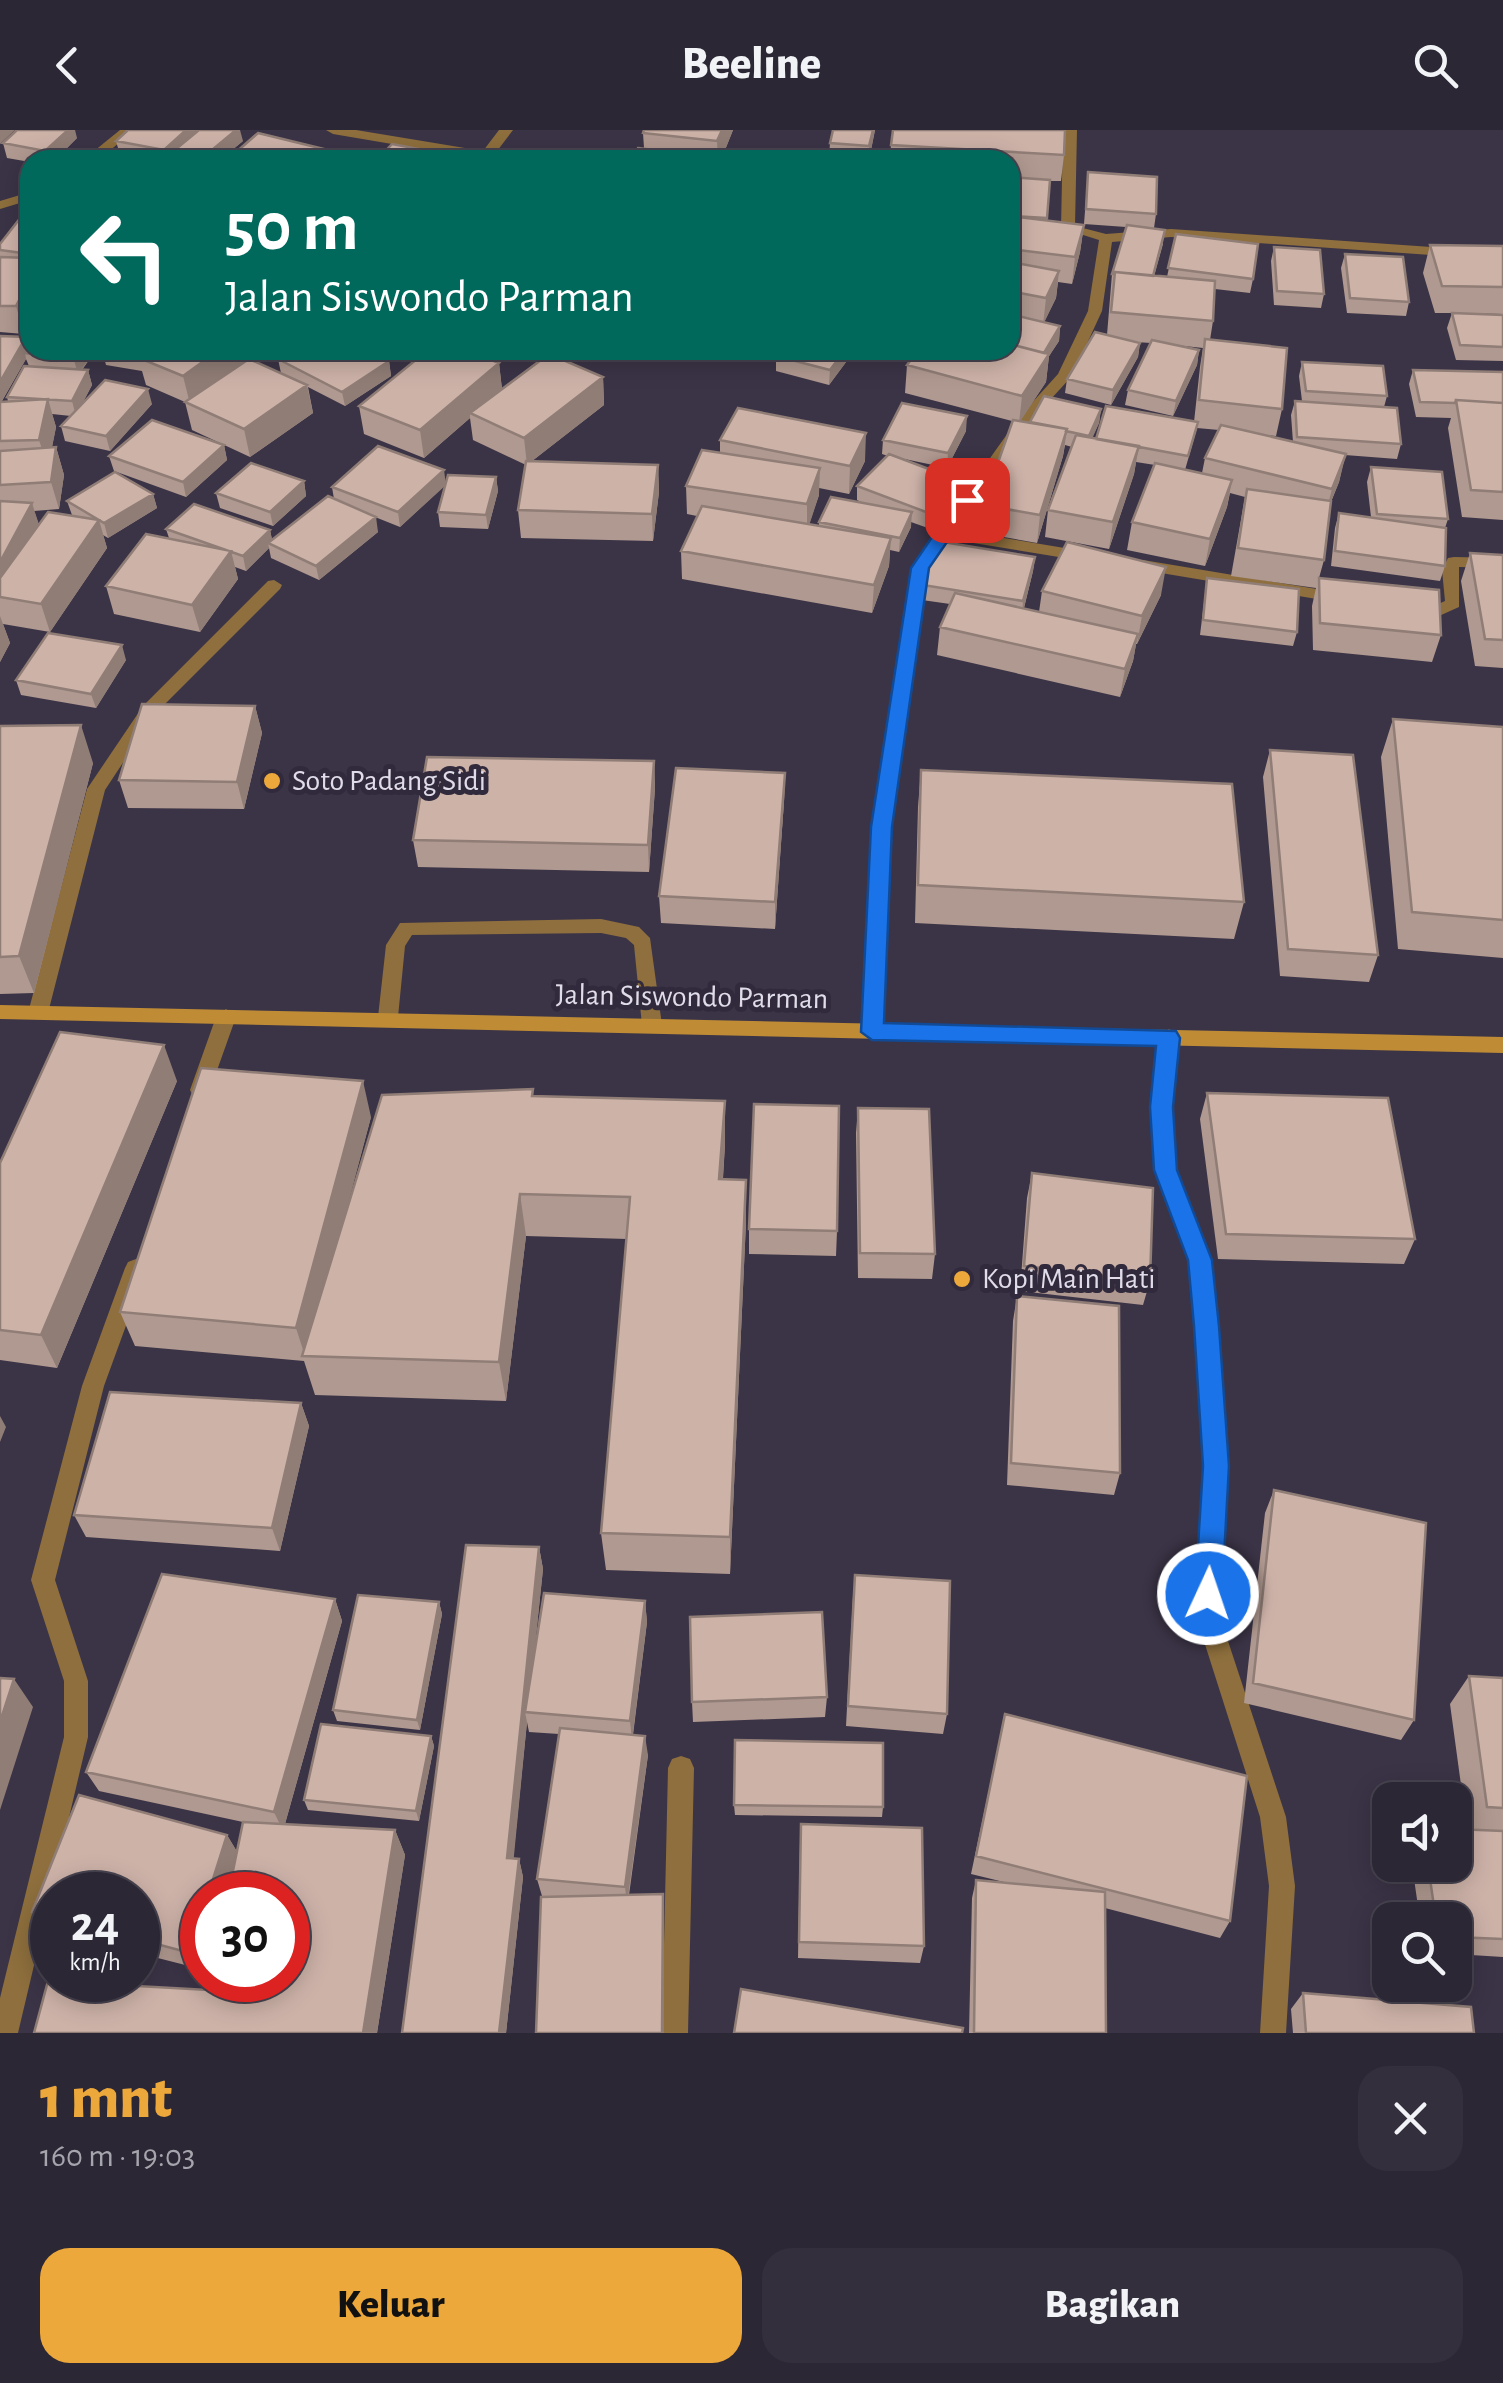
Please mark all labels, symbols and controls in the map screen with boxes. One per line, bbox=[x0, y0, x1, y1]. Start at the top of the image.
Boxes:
icon: back bbox=[40, 38, 95, 93]
icon: search bbox=[1408, 38, 1463, 93]
text: Beeline bbox=[682, 42, 821, 87]
icon: left bbox=[60, 190, 190, 320]
text: 50 m bbox=[225, 193, 359, 263]
text: Jalan Siswondo Parman bbox=[225, 275, 634, 320]
pin bbox=[925, 458, 1010, 543]
icon: arrive bbox=[940, 473, 995, 528]
place label: Soto Padang Sidi bbox=[292, 766, 486, 796]
marker: Soto Padang Sidi bbox=[261, 770, 283, 792]
street label: Jalan Siswondo Parman bbox=[555, 980, 829, 1014]
place label: Kopi Main Hati bbox=[982, 1264, 1155, 1294]
marker: Kopi Main Hati bbox=[951, 1268, 973, 1290]
position arrow bbox=[1156, 1542, 1260, 1646]
map controls bbox=[1372, 1782, 1472, 2002]
button: sound bbox=[1372, 1782, 1472, 1882]
speed limit sign: 30 bbox=[180, 1872, 310, 2002]
text: 24 bbox=[71, 1900, 119, 1950]
button: search bbox=[1372, 1902, 1472, 2002]
text: km/h bbox=[69, 1950, 121, 1975]
button: close bbox=[1358, 2066, 1463, 2171]
text: 1 mnt bbox=[40, 2069, 172, 2129]
text: 160 m · 19:03 bbox=[40, 2140, 195, 2172]
button: Keluar bbox=[40, 2248, 742, 2363]
button: Bagikan bbox=[762, 2248, 1463, 2363]

